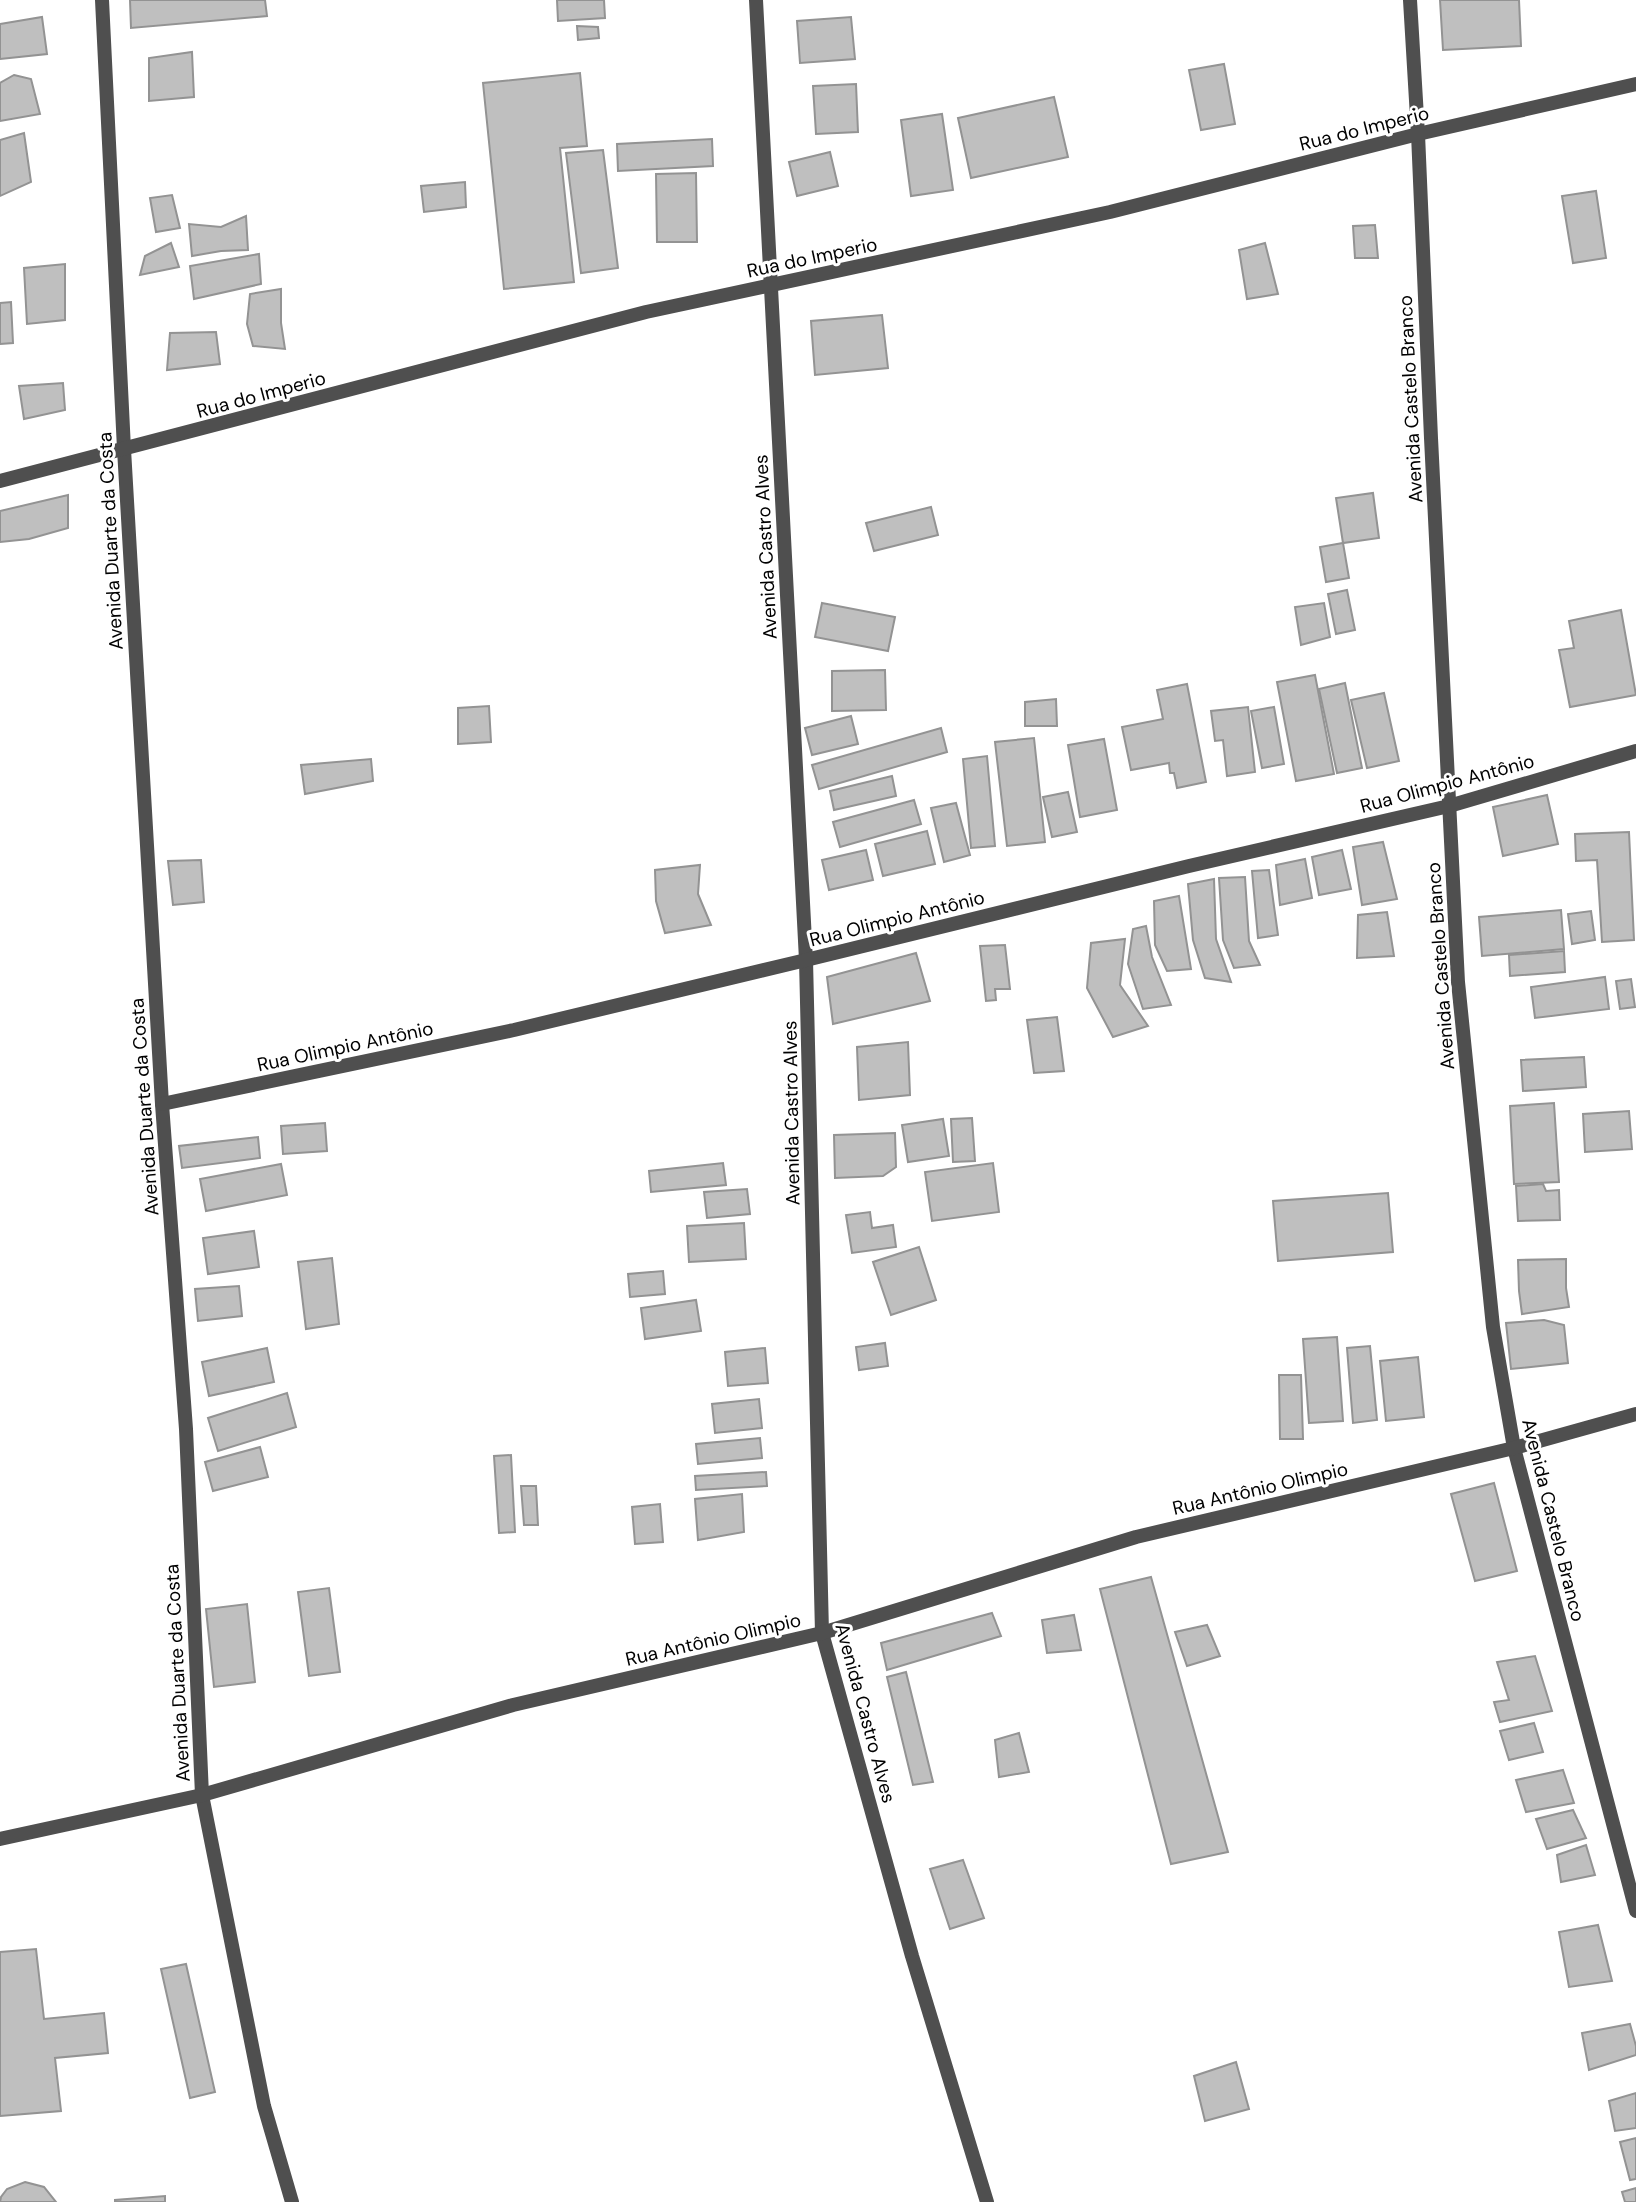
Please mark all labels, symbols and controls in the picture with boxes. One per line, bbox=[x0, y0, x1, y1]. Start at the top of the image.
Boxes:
street label: Rua do Imperio bbox=[1297, 100, 1432, 157]
street label: Rua do Imperio bbox=[745, 231, 880, 284]
street label: Avenida Castelo Branco bbox=[1393, 294, 1428, 504]
street label: Rua do Imperio bbox=[194, 365, 328, 424]
street label: Avenida Duarte da Costa bbox=[92, 431, 129, 651]
street label: Avenida Castro Alves bbox=[748, 454, 783, 640]
street label: Rua Olimpio Antônio bbox=[1357, 748, 1537, 819]
street label: Avenida Castelo Branco bbox=[1421, 861, 1460, 1071]
street label: Rua Olimpio Antônio bbox=[807, 885, 987, 952]
street label: Avenida Duarte da Costa bbox=[124, 997, 165, 1217]
street label: Rua Olimpio Antônio bbox=[255, 1016, 435, 1077]
street label: Avenida Castro Alves bbox=[777, 1020, 806, 1206]
street label: Avenida Castelo Branco bbox=[1516, 1416, 1591, 1624]
street label: Rua Antônio Olimpio bbox=[1170, 1456, 1350, 1521]
street label: Avenida Duarte da Costa bbox=[159, 1563, 196, 1783]
street label: Rua Antônio Olimpio bbox=[623, 1607, 803, 1672]
street label: Avenida Castro Alves bbox=[830, 1621, 902, 1806]

